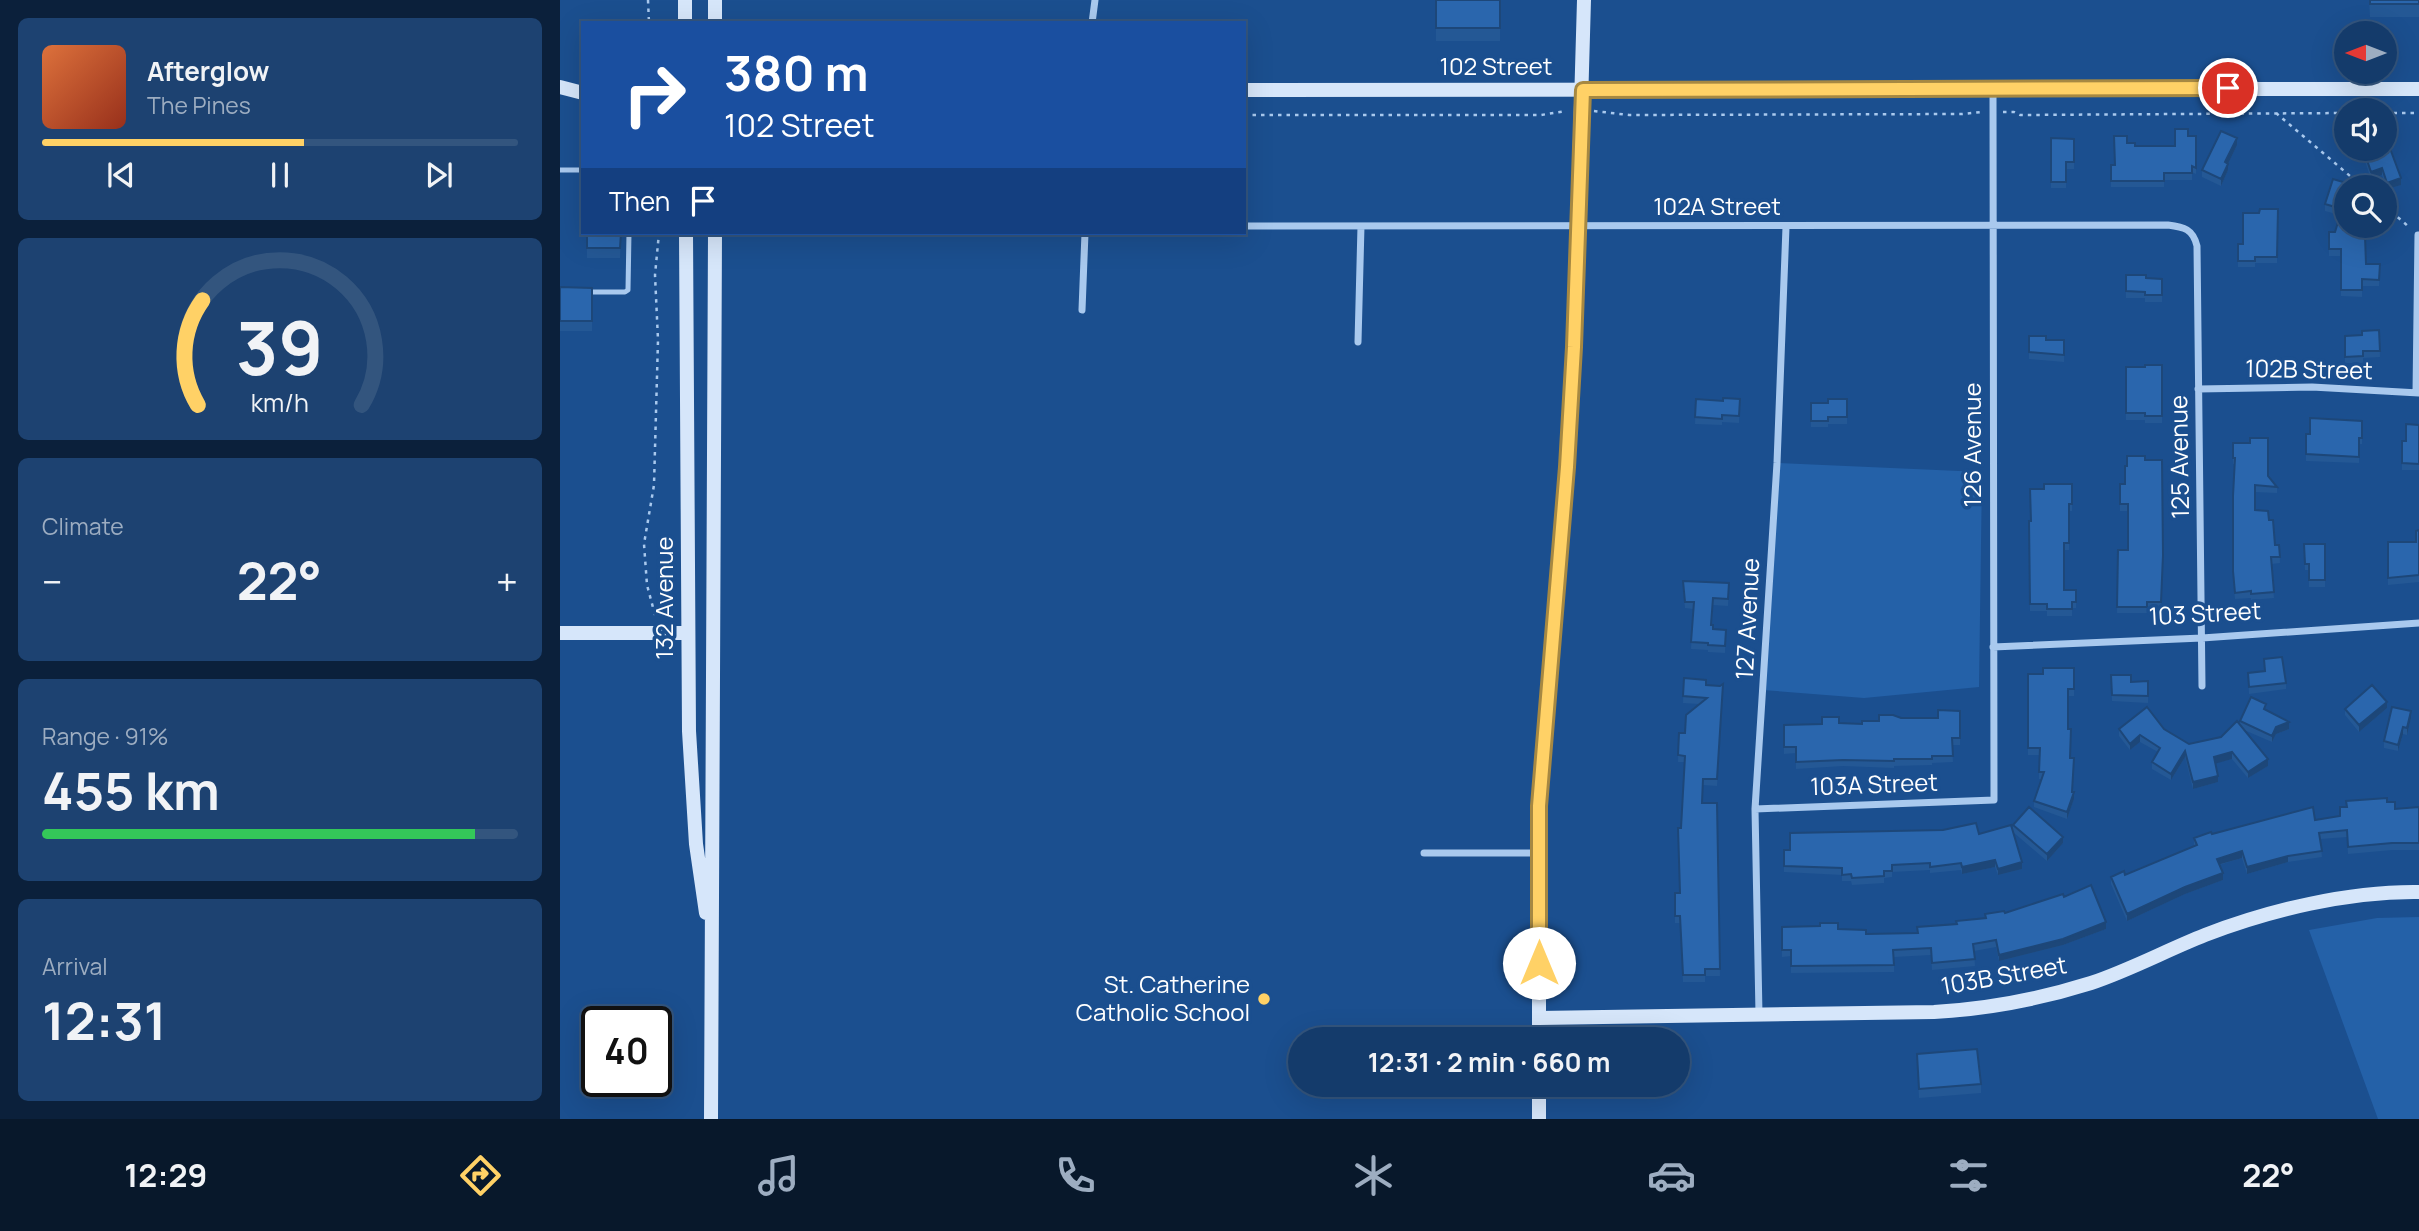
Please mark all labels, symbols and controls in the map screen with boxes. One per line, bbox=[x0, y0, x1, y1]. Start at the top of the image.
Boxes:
north arrow bbox=[2334, 21, 2398, 84]
map controls bbox=[2334, 21, 2397, 238]
text: 380 m bbox=[724, 39, 869, 106]
icon: right bbox=[609, 49, 700, 140]
street label: 102 Street bbox=[1440, 49, 1552, 82]
text: Afterglow bbox=[147, 53, 269, 89]
pin bbox=[2198, 58, 2258, 118]
icon: arrive bbox=[2209, 69, 2247, 107]
text: The Pines bbox=[147, 89, 251, 121]
button: sound bbox=[2334, 98, 2397, 161]
text: 102 Street bbox=[724, 103, 875, 147]
icon: previous bbox=[102, 156, 140, 194]
icon: pause bbox=[261, 156, 299, 194]
icon: next bbox=[420, 156, 458, 194]
button: search bbox=[2334, 175, 2397, 238]
icon: arrive bbox=[684, 182, 722, 220]
text: Then bbox=[609, 183, 670, 219]
street label: 102A Street bbox=[1653, 189, 1781, 222]
text: 39 bbox=[236, 298, 324, 398]
street label: 102B Street bbox=[2245, 351, 2373, 386]
street label: 126 Avenue bbox=[1955, 383, 1988, 507]
text: km/h bbox=[251, 385, 309, 420]
street label: 125 Avenue bbox=[2161, 395, 2196, 519]
text: Climate bbox=[42, 510, 124, 542]
street label: 132 Avenue bbox=[647, 536, 680, 660]
text: 22° bbox=[237, 545, 322, 616]
text: − bbox=[42, 555, 63, 607]
text: + bbox=[496, 555, 518, 607]
street label: 127 Avenue bbox=[1727, 557, 1766, 681]
street label: 103 Street bbox=[2148, 593, 2262, 632]
text: Range · 91% bbox=[42, 720, 168, 752]
text: 455 km bbox=[42, 755, 220, 826]
street label: 103A Street bbox=[1810, 765, 1938, 802]
position arrow bbox=[1502, 926, 1576, 1000]
street label: 103B Street bbox=[1938, 947, 2069, 1002]
text: Arrival bbox=[42, 950, 108, 982]
place label: St. Catherine Catholic School bbox=[1076, 967, 1250, 1028]
text: 12:31 bbox=[42, 985, 167, 1056]
marker: St. Catherine Catholic School bbox=[1256, 991, 1272, 1007]
speed limit sign: 40 bbox=[581, 1006, 672, 1097]
text: 12:31 · 2 min · 660 m bbox=[1368, 1044, 1610, 1080]
icon: directions bbox=[456, 1151, 505, 1200]
icon: music bbox=[754, 1151, 803, 1200]
icon: phone bbox=[1051, 1151, 1100, 1200]
icon: climate bbox=[1349, 1151, 1398, 1200]
icon: car bbox=[1647, 1151, 1696, 1200]
icon: filters bbox=[1944, 1151, 1993, 1200]
text: 12:29 bbox=[124, 1153, 207, 1197]
text: 22° bbox=[2242, 1153, 2295, 1197]

